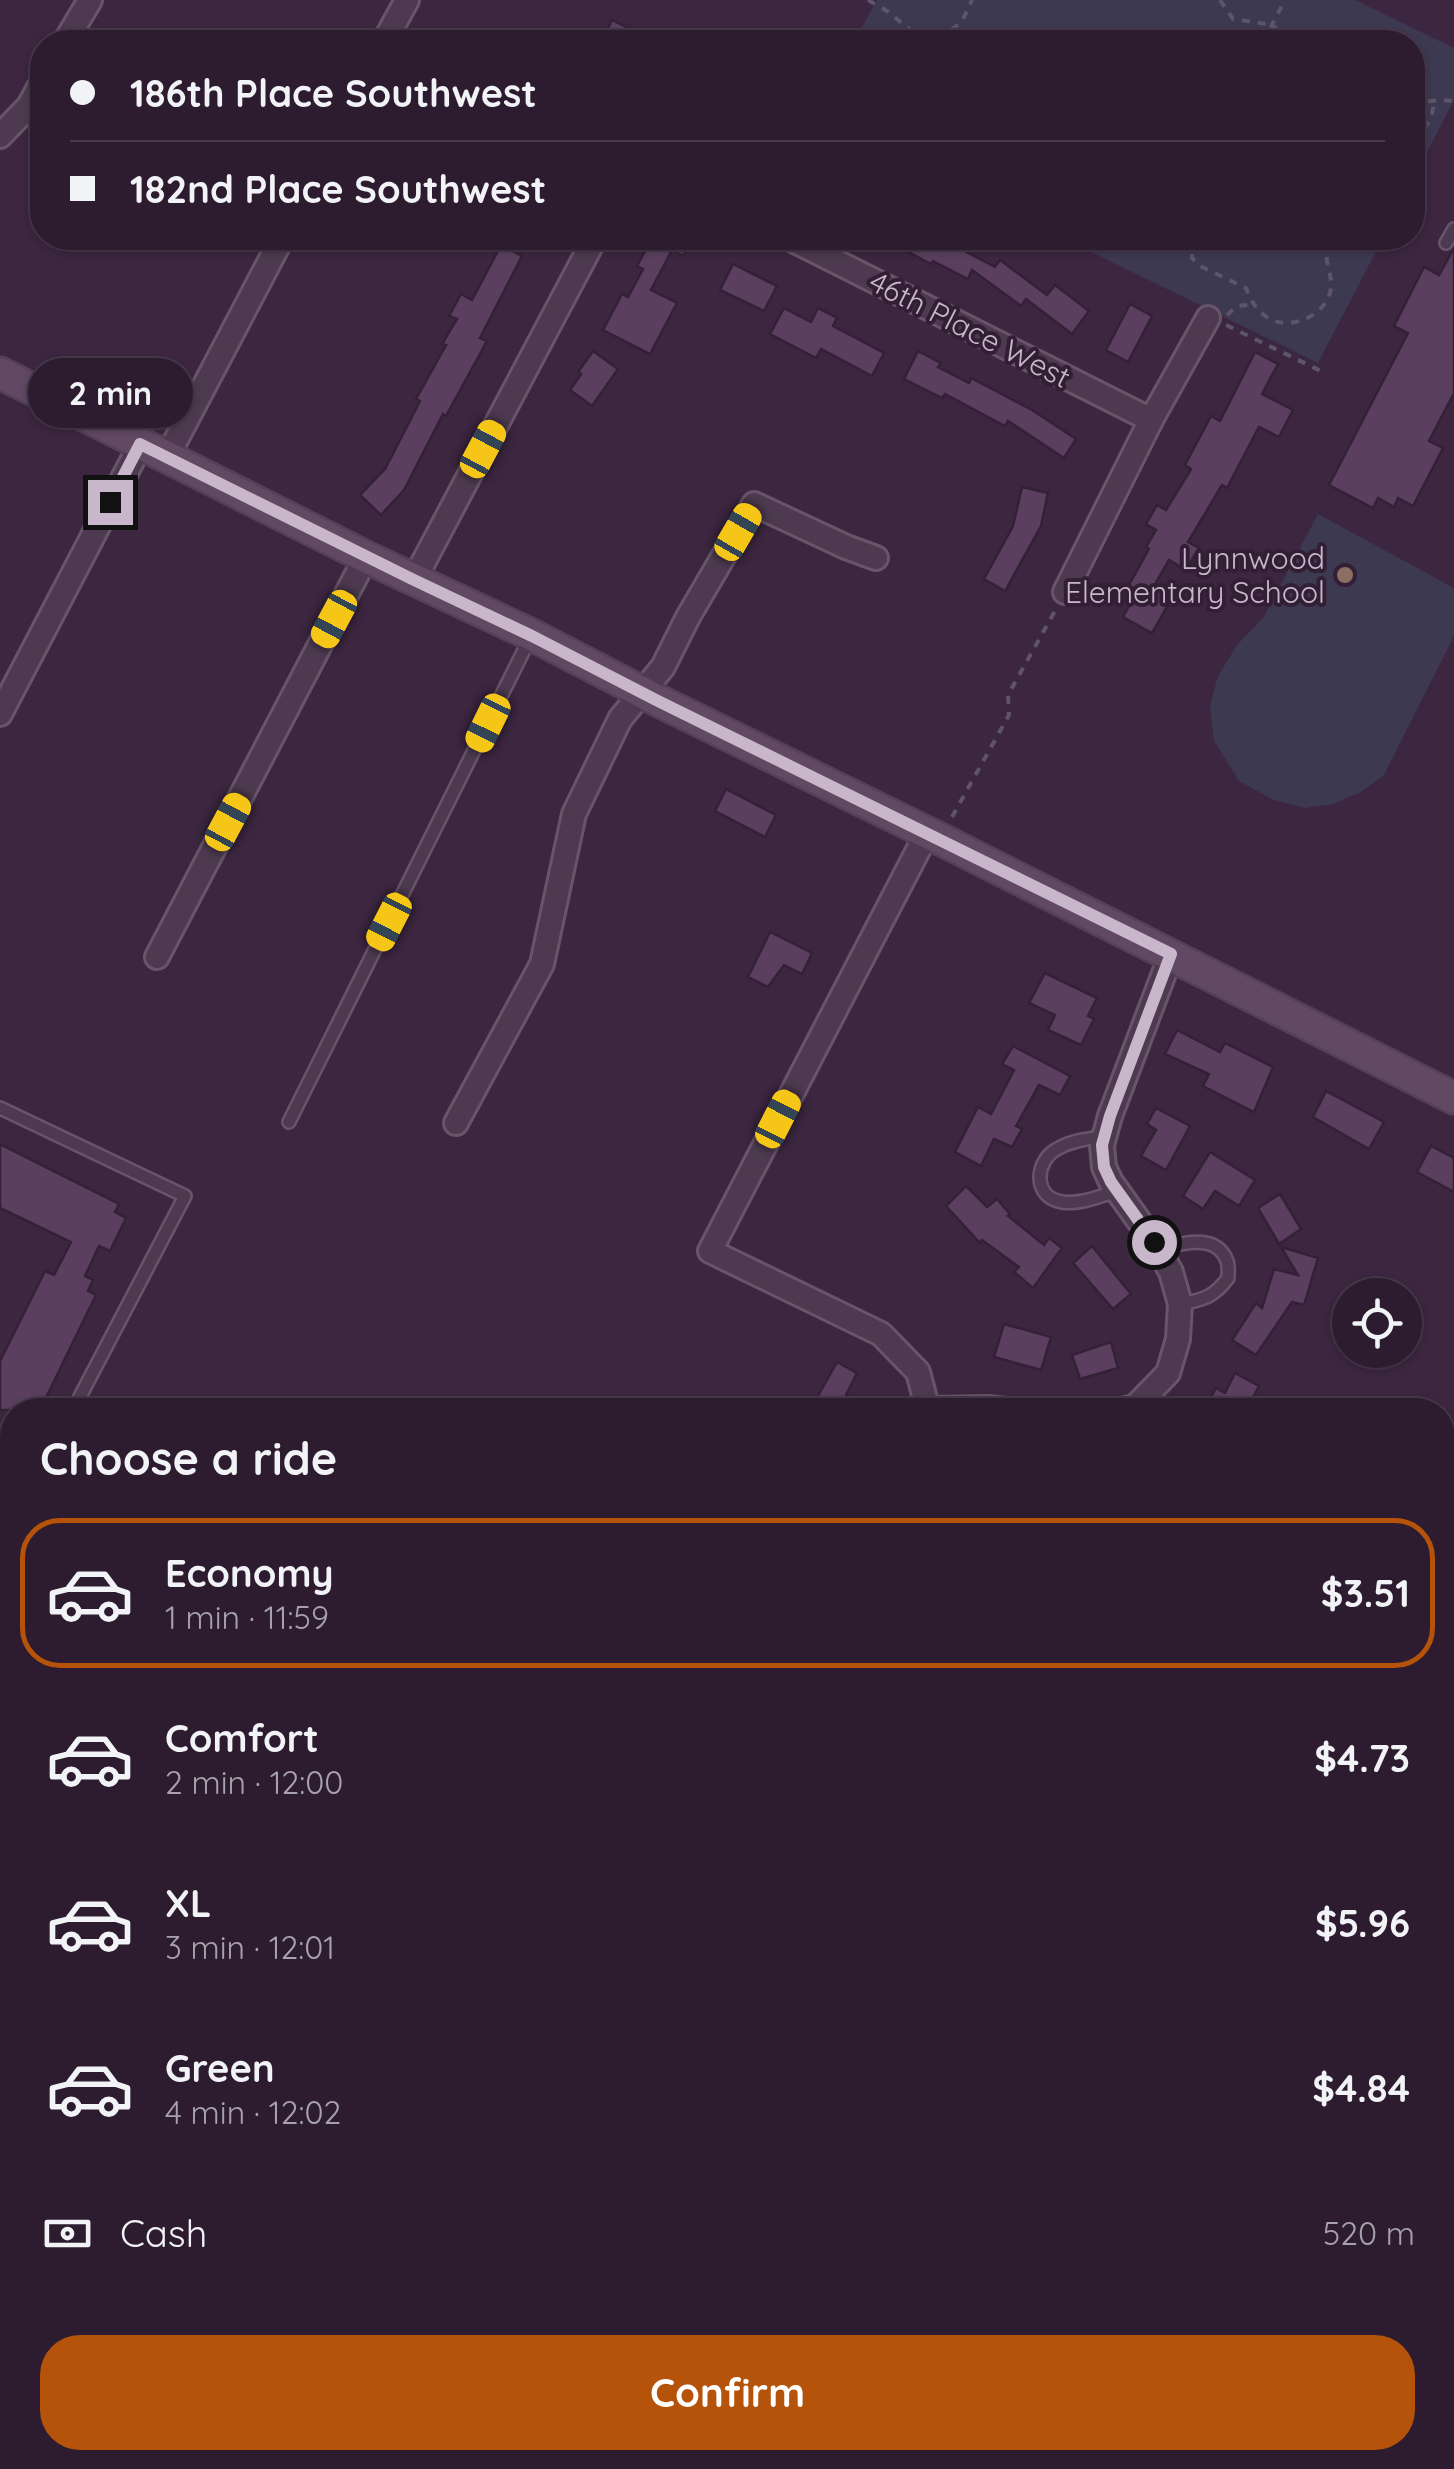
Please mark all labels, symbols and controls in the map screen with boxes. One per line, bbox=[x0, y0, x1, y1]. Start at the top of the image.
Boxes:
text: 186th Place Southwest bbox=[130, 69, 537, 117]
text: 182nd Place Southwest bbox=[130, 165, 546, 213]
street label: 46th Place West bbox=[863, 262, 1077, 396]
callout: 2 min bbox=[28, 357, 192, 427]
text: 2 min bbox=[69, 373, 152, 413]
car bbox=[456, 415, 510, 483]
route end bbox=[88, 480, 133, 525]
car bbox=[710, 499, 766, 565]
place label: Lynnwood Elementary School bbox=[1065, 539, 1325, 611]
marker: Lynnwood Elementary School bbox=[1334, 564, 1356, 586]
car bbox=[307, 585, 361, 653]
car bbox=[461, 689, 515, 757]
car bbox=[201, 788, 255, 856]
car bbox=[362, 888, 416, 956]
car bbox=[751, 1085, 805, 1153]
route start bbox=[1132, 1220, 1177, 1265]
map controls bbox=[1332, 1278, 1422, 1368]
button: locate bbox=[1332, 1278, 1422, 1368]
text: Choose a ride bbox=[40, 1430, 337, 1486]
icon: car bbox=[45, 1548, 135, 1638]
text: Economy bbox=[165, 1549, 334, 1597]
text: $3.51 bbox=[1321, 1569, 1410, 1617]
text: 1 min · 11:59 bbox=[165, 1597, 329, 1637]
icon: car bbox=[45, 1713, 135, 1803]
text: Comfort bbox=[165, 1714, 319, 1762]
text: $4.73 bbox=[1314, 1734, 1410, 1782]
text: 2 min · 12:00 bbox=[165, 1762, 343, 1802]
icon: car bbox=[45, 1878, 135, 1968]
text: XL bbox=[165, 1879, 211, 1927]
text: $5.96 bbox=[1315, 1899, 1410, 1947]
text: 3 min · 12:01 bbox=[165, 1927, 335, 1967]
icon: car bbox=[45, 2043, 135, 2133]
text: Green bbox=[165, 2044, 275, 2092]
text: $4.84 bbox=[1312, 2064, 1410, 2112]
text: 4 min · 12:02 bbox=[165, 2092, 341, 2132]
icon: cash bbox=[40, 2206, 95, 2261]
text: Cash bbox=[120, 2209, 207, 2257]
text: 520 m bbox=[1323, 2213, 1415, 2253]
button: Confirm bbox=[40, 2335, 1415, 2450]

